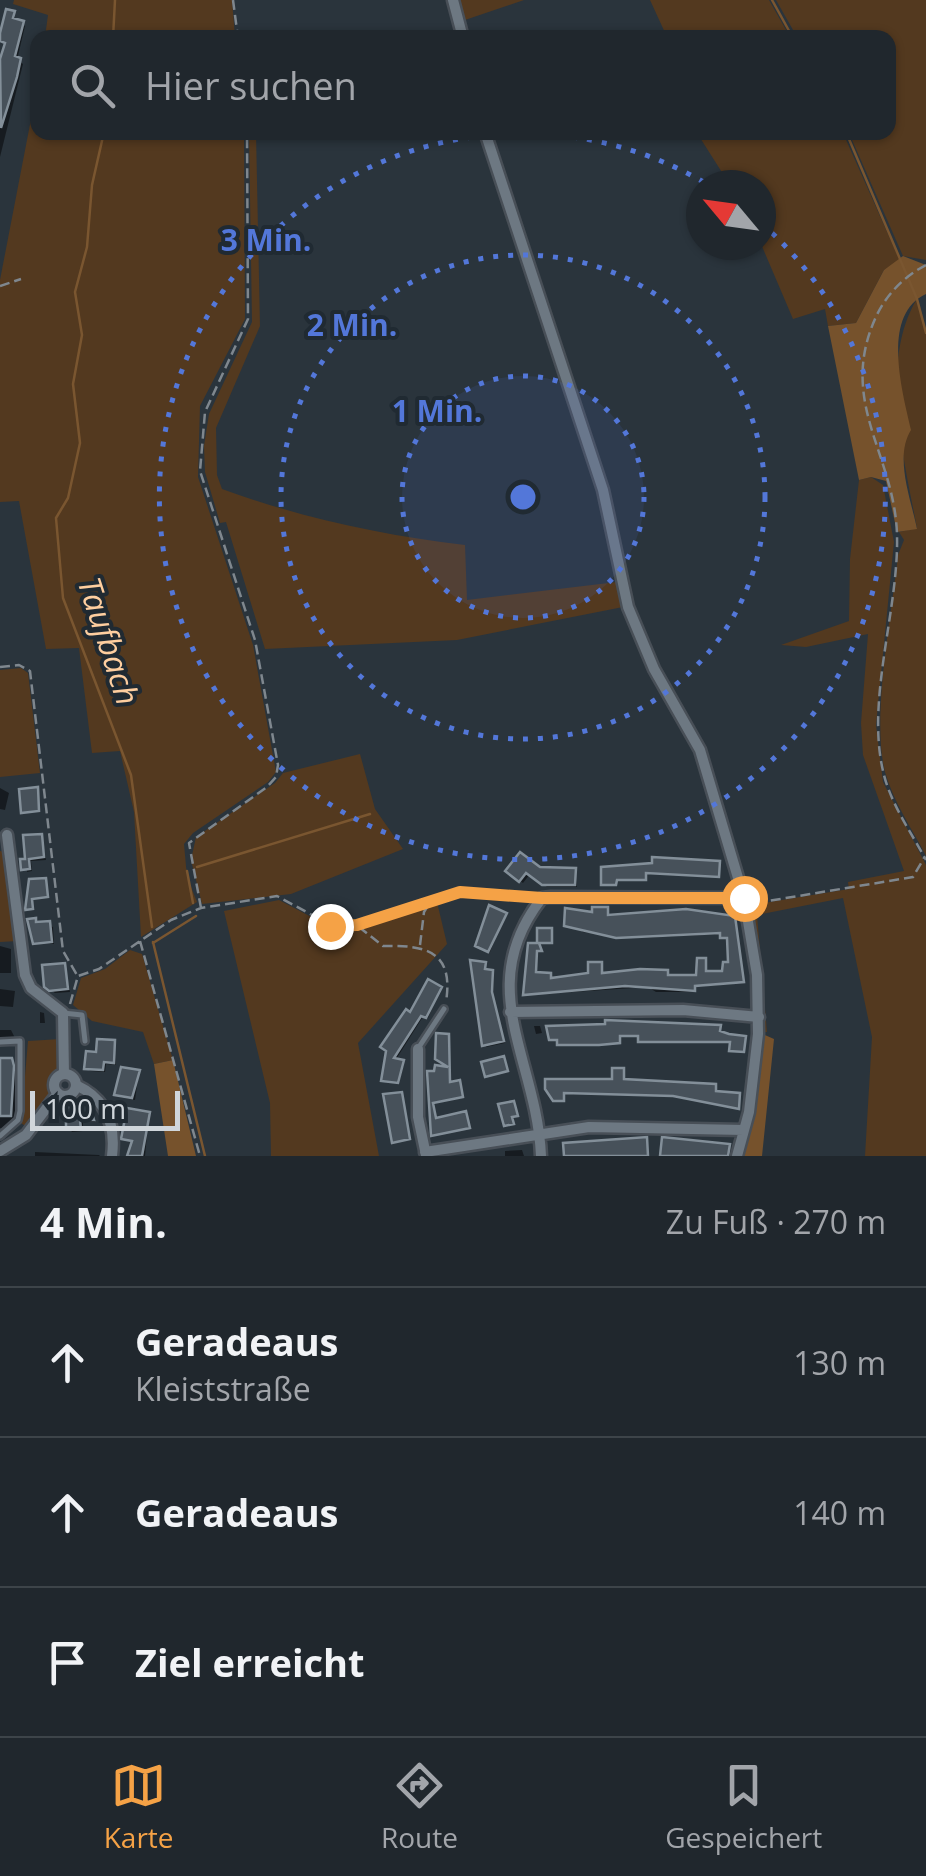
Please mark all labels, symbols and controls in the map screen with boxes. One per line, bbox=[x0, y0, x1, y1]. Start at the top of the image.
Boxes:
search box bbox=[30, 30, 896, 140]
icon: search bbox=[65, 58, 120, 113]
text: Hier suchen bbox=[145, 59, 357, 111]
north arrow bbox=[686, 170, 776, 260]
text: 3 Min. bbox=[221, 219, 311, 260]
text: 2 Min. bbox=[307, 304, 397, 345]
text: 1 Min. bbox=[392, 390, 482, 431]
centre of rings bbox=[505, 479, 541, 515]
water label: Taufbach bbox=[69, 571, 150, 710]
route start bbox=[722, 876, 768, 922]
route end bbox=[308, 904, 354, 950]
scale bar bbox=[30, 1086, 180, 1130]
text: 100 m bbox=[45, 1089, 126, 1127]
text: 4 Min. bbox=[40, 1193, 167, 1250]
text: Zu Fuß · 270 m bbox=[666, 1200, 886, 1243]
text: Geradeaus bbox=[135, 1315, 339, 1367]
icon: ahead bbox=[40, 1335, 95, 1390]
text: 130 m bbox=[793, 1341, 886, 1384]
text: Kleiststraße bbox=[135, 1367, 311, 1410]
icon: ahead bbox=[40, 1485, 95, 1540]
text: Geradeaus bbox=[135, 1486, 339, 1538]
text: 140 m bbox=[793, 1491, 886, 1534]
icon: arrive bbox=[40, 1635, 95, 1690]
text: Ziel erreicht bbox=[135, 1636, 365, 1688]
tab: Karte bbox=[104, 1758, 174, 1856]
tab: Route bbox=[381, 1758, 458, 1856]
tab: Gespeichert bbox=[665, 1758, 822, 1856]

